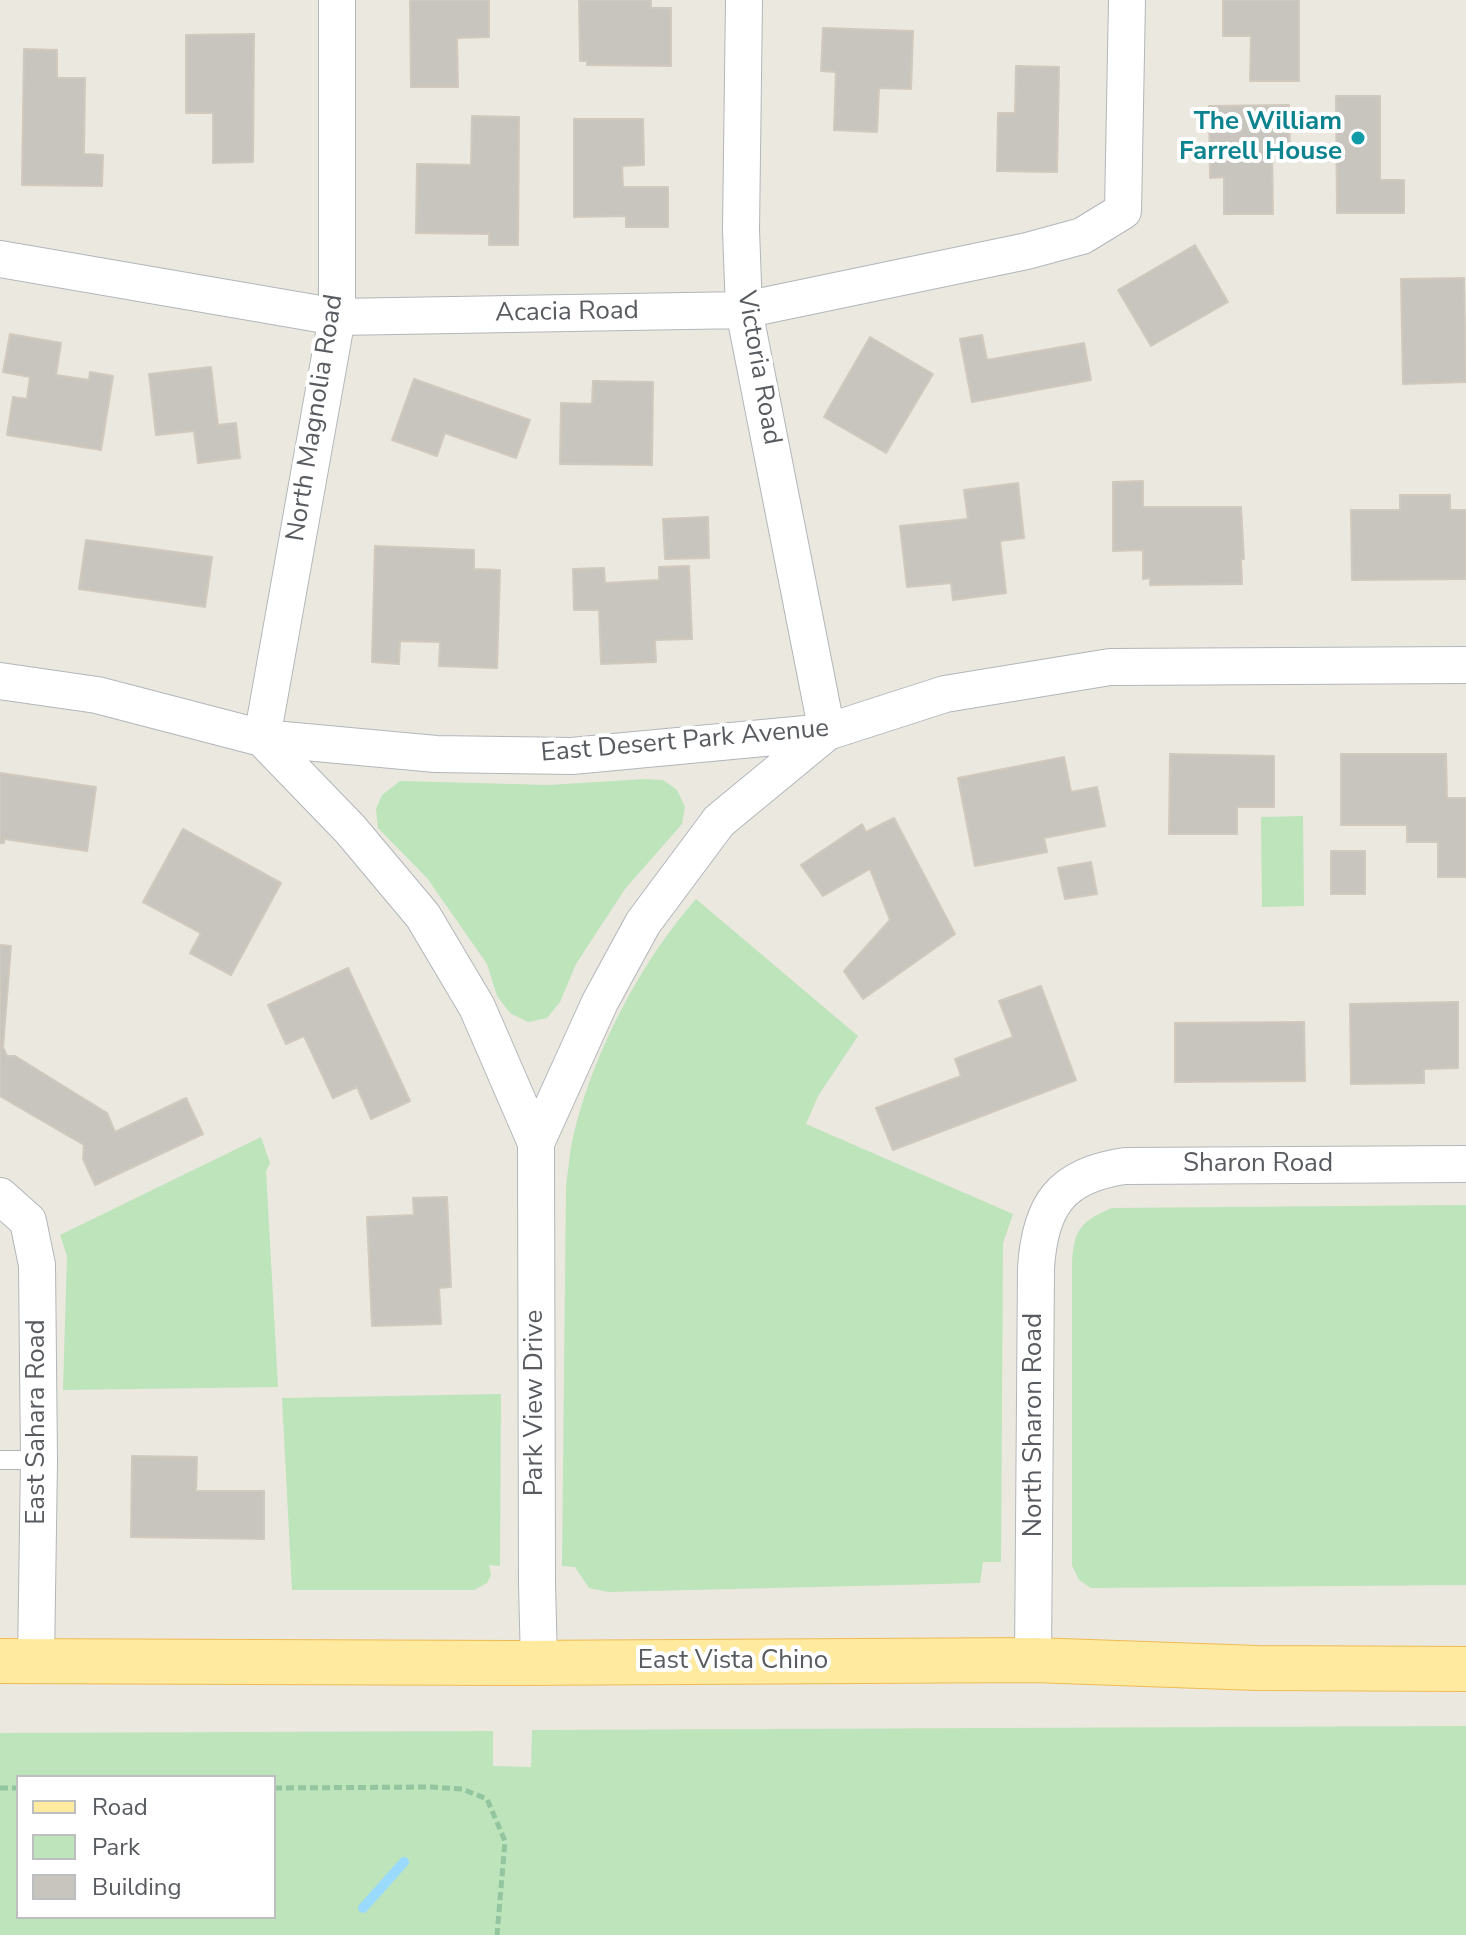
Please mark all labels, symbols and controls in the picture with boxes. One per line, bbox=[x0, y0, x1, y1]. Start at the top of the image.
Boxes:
place label: The William Farrell House bbox=[1179, 107, 1342, 168]
marker: The William Farrell House bbox=[1349, 129, 1367, 147]
street label: Victoria Road bbox=[729, 289, 787, 447]
street label: North Magnolia Road bbox=[281, 292, 351, 544]
street label: Acacia Road bbox=[495, 296, 639, 330]
street label: East Desert Park Avenue bbox=[540, 714, 830, 770]
street label: Sharon Road bbox=[1183, 1149, 1333, 1181]
street label: Park View Drive bbox=[520, 1310, 552, 1496]
street label: North Sharon Road bbox=[1019, 1313, 1051, 1537]
street label: East Sahara Road bbox=[22, 1319, 54, 1525]
street label: East Vista Chino bbox=[638, 1646, 828, 1678]
legend bbox=[16, 1775, 276, 1919]
text: Road bbox=[92, 1791, 148, 1823]
text: Park bbox=[92, 1831, 140, 1863]
text: Building bbox=[92, 1871, 182, 1903]

